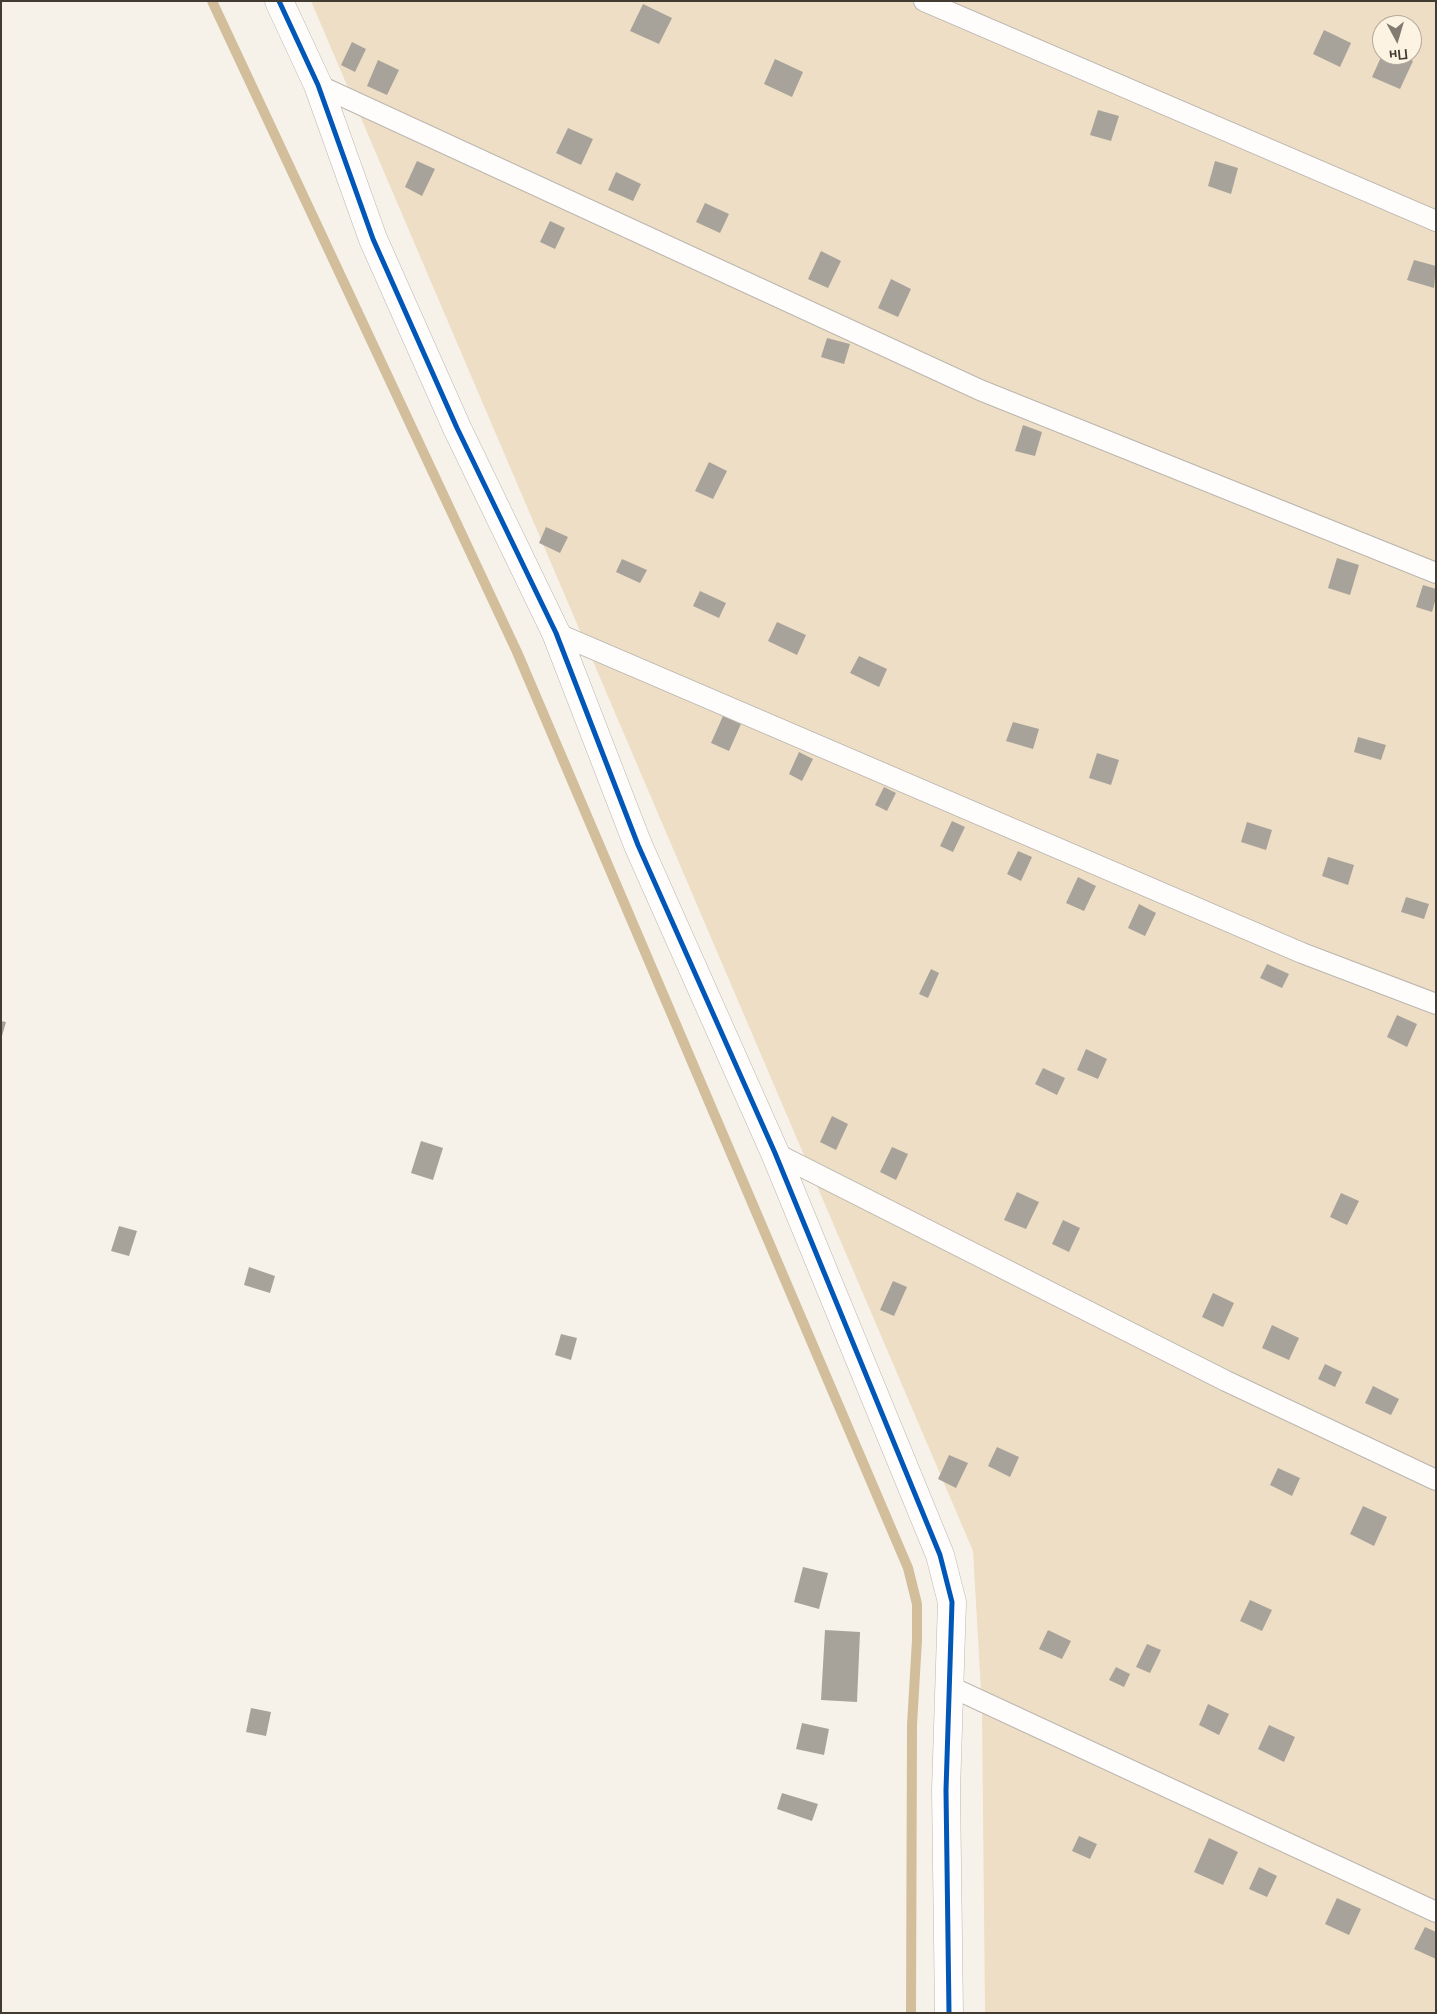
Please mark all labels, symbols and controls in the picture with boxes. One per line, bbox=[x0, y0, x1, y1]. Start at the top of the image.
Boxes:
north arrow bbox=[1372, 15, 1422, 65]
text: Пн bbox=[1388, 44, 1409, 65]

